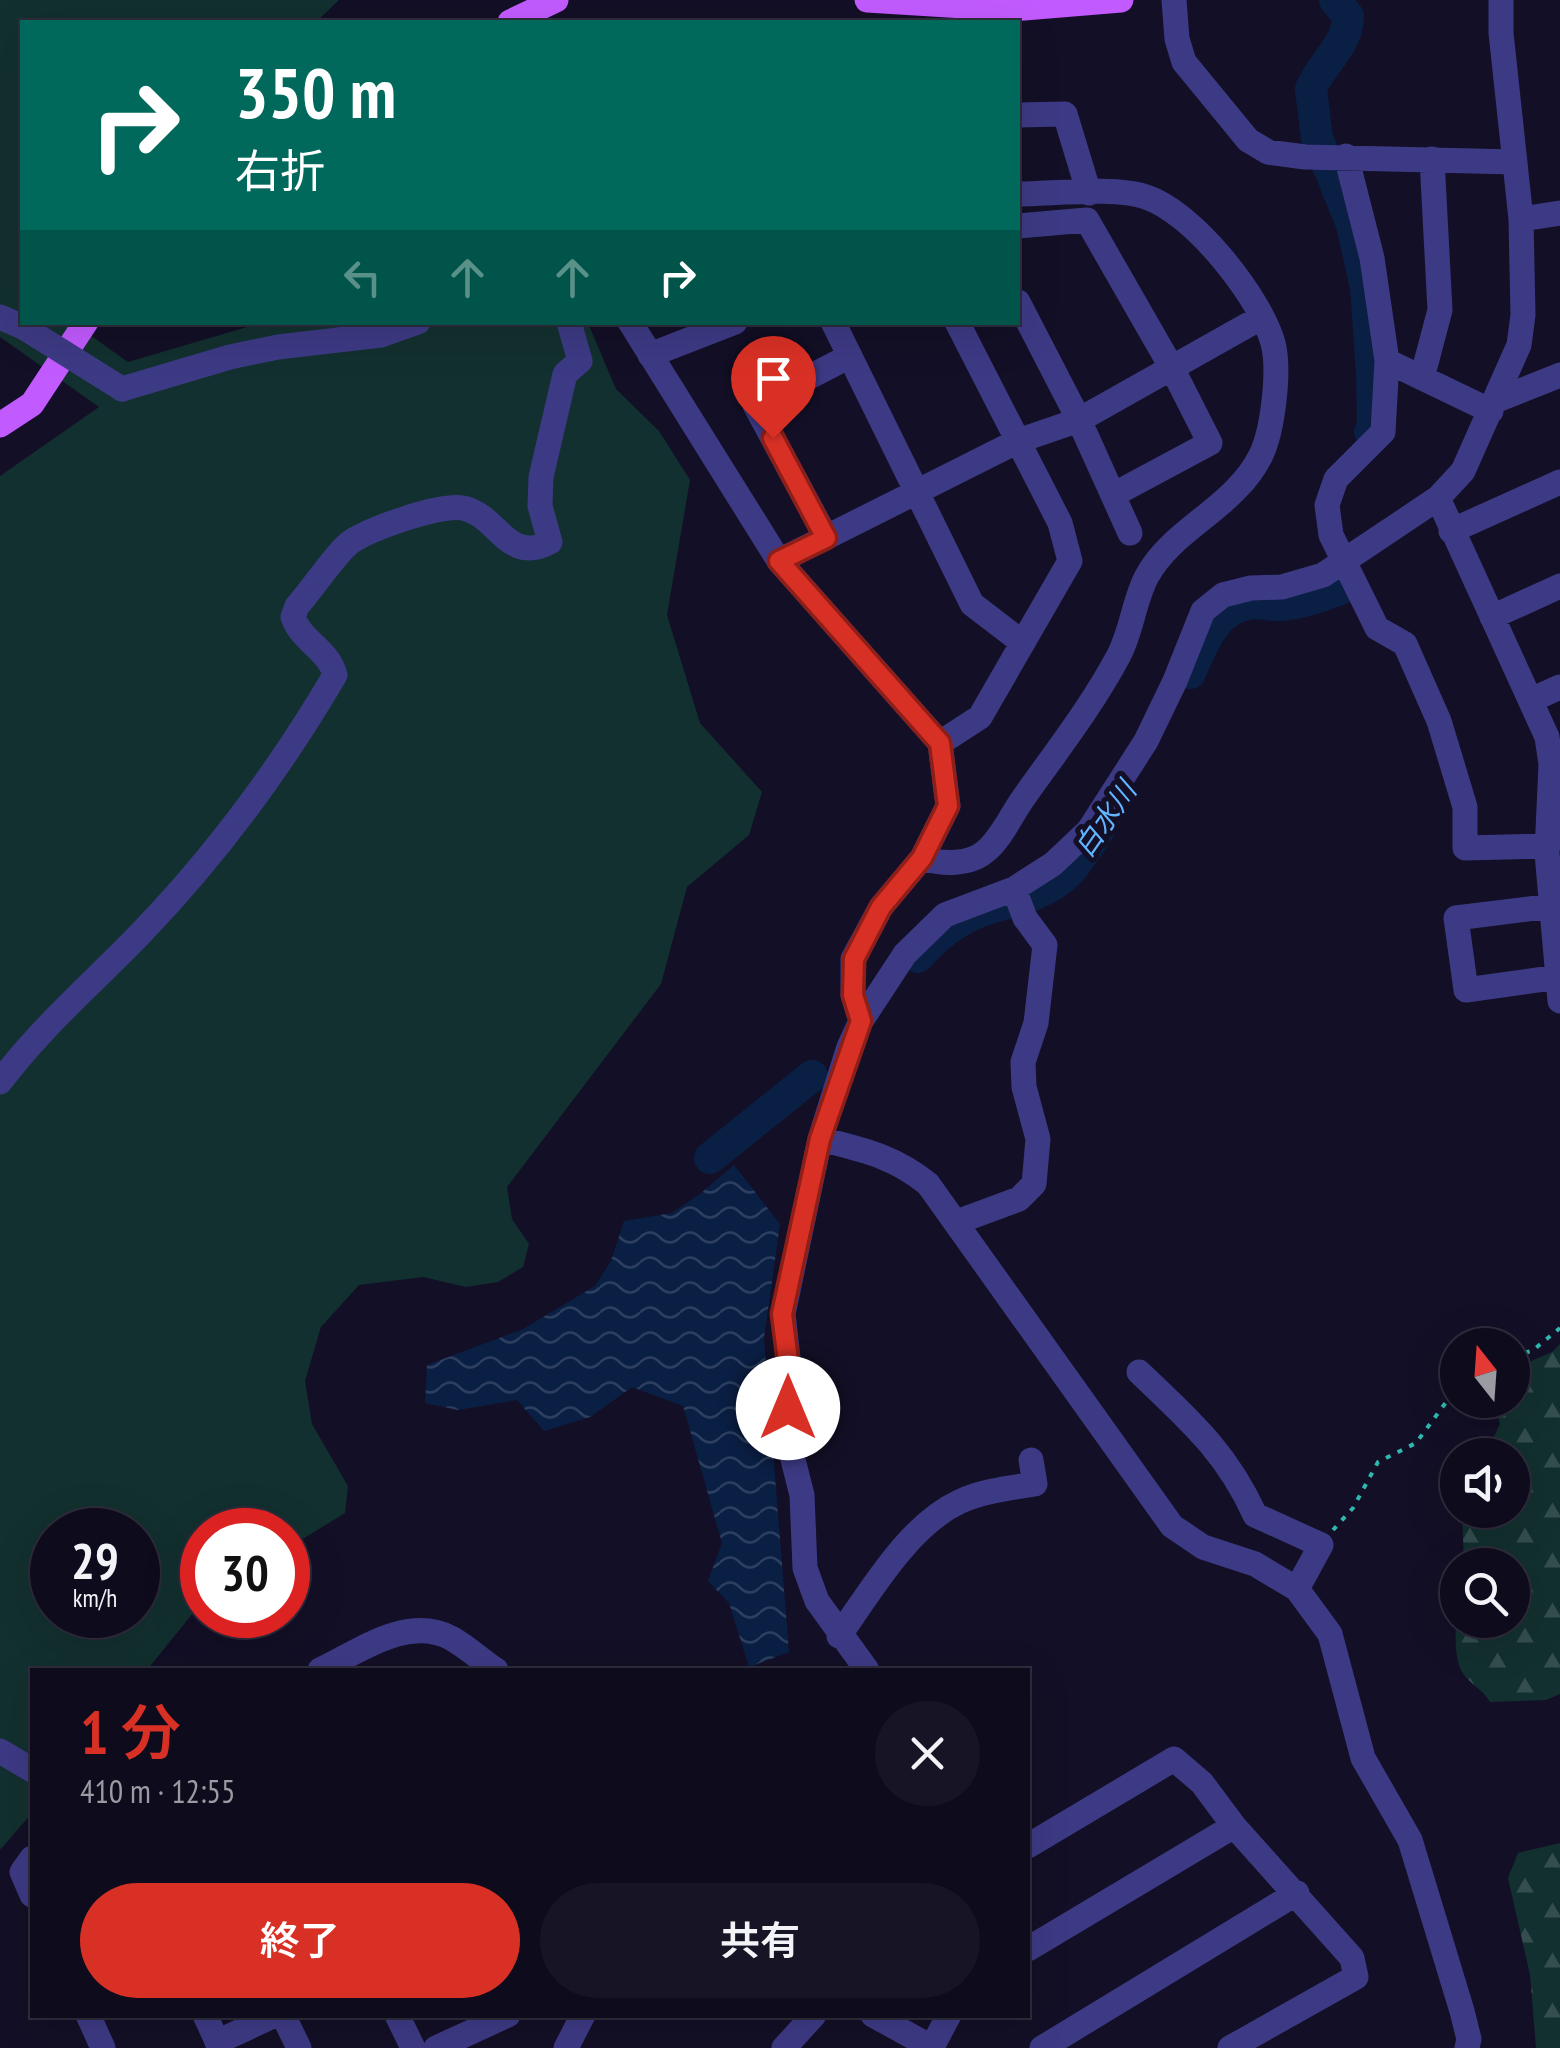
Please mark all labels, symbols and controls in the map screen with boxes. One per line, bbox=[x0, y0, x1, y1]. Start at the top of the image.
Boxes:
text: 350 m bbox=[235, 47, 396, 137]
icon: right bbox=[70, 60, 200, 190]
text: 右折 bbox=[235, 141, 325, 199]
icon: left bbox=[335, 250, 390, 305]
icon: ahead bbox=[440, 250, 495, 305]
icon: ahead bbox=[545, 250, 600, 305]
icon: right bbox=[650, 250, 705, 305]
pin bbox=[731, 336, 816, 439]
icon: arrive bbox=[746, 351, 801, 406]
water label: 白水川 bbox=[1065, 771, 1146, 864]
north arrow bbox=[1440, 1328, 1530, 1418]
map controls bbox=[1440, 1328, 1530, 1638]
position arrow bbox=[736, 1356, 840, 1460]
button: sound bbox=[1440, 1438, 1530, 1528]
speed limit sign: 30 bbox=[180, 1508, 310, 1638]
text: 29 bbox=[71, 1528, 119, 1593]
button: search bbox=[1440, 1548, 1530, 1638]
text: km/h bbox=[73, 1582, 117, 1614]
text: 1 分 bbox=[80, 1693, 181, 1771]
button: close bbox=[875, 1701, 980, 1806]
text: 410 m · 12:55 bbox=[80, 1770, 235, 1812]
button: 終了 bbox=[80, 1883, 520, 1998]
button: 共有 bbox=[540, 1883, 980, 1998]

